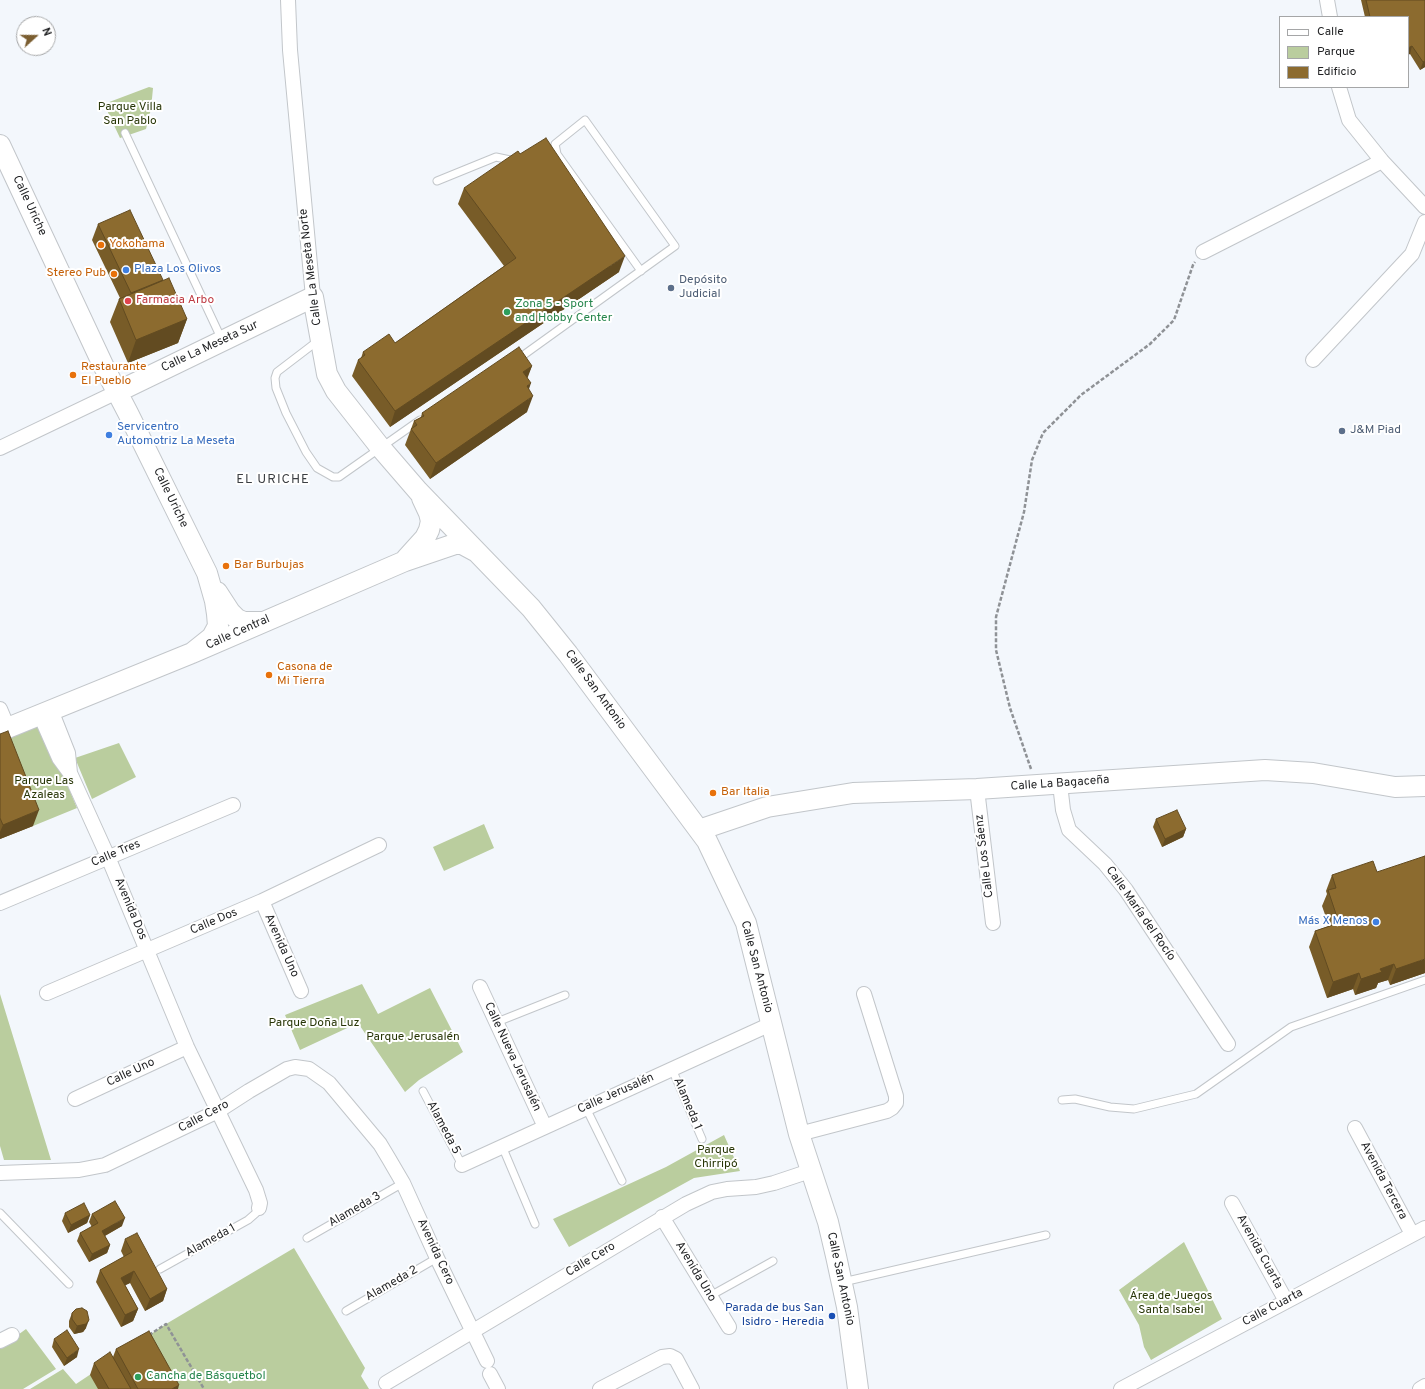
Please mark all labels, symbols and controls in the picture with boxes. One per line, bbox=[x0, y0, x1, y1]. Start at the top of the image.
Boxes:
north arrow bbox=[16, 16, 56, 56]
legend bbox=[1279, 16, 1409, 88]
text: Calle bbox=[1317, 24, 1344, 40]
text: N bbox=[38, 26, 54, 38]
text: Parque bbox=[1317, 44, 1355, 60]
text: Edificio bbox=[1317, 64, 1356, 80]
park label: Parque Villa San Pablo bbox=[98, 101, 162, 129]
street label: Calle Uriche bbox=[9, 174, 49, 238]
street label: Calle La Meseta Norte bbox=[297, 208, 325, 326]
place label: Yokohama bbox=[109, 238, 165, 252]
marker: Yokohama bbox=[96, 240, 106, 250]
place label: Plaza Los Olivos bbox=[134, 263, 221, 277]
marker: Plaza Los Olivos bbox=[121, 265, 131, 275]
place label: Stereo Pub bbox=[47, 267, 106, 281]
marker: Stereo Pub bbox=[109, 269, 119, 279]
place label: Depósito Judicial bbox=[679, 274, 727, 302]
marker: Depósito Judicial bbox=[666, 283, 676, 293]
place label: Farmacia Arbo bbox=[136, 294, 214, 308]
marker: Farmacia Arbo bbox=[123, 296, 133, 306]
place label: Zona 5 - Sport and Hobby Center bbox=[515, 298, 612, 326]
marker: Zona 5 - Sport and Hobby Center bbox=[502, 307, 512, 317]
street label: Calle La Meseta Sur bbox=[159, 318, 261, 376]
place label: Restaurante El Pueblo bbox=[81, 361, 146, 389]
marker: Restaurante El Pueblo bbox=[68, 370, 78, 380]
place label: Servicentro Automotriz La Meseta bbox=[117, 421, 235, 449]
place label: J&M Piad bbox=[1350, 424, 1401, 438]
marker: J&M Piad bbox=[1337, 426, 1347, 436]
marker: Servicentro Automotriz La Meseta bbox=[104, 430, 114, 440]
street label: Calle Uriche bbox=[149, 466, 191, 530]
district label: EL URICHE bbox=[236, 472, 310, 488]
place label: Bar Burbujas bbox=[234, 559, 304, 573]
marker: Bar Burbujas bbox=[221, 561, 231, 571]
street label: Calle Central bbox=[204, 612, 272, 654]
street label: Calle San Antonio bbox=[561, 647, 629, 733]
place label: Casona de Mi Tierra bbox=[277, 661, 332, 689]
marker: Casona de Mi Tierra bbox=[264, 670, 274, 680]
street label: Calle La Bagaceña bbox=[1010, 773, 1110, 795]
park label: Parque Las Azaleas bbox=[14, 775, 74, 803]
place label: Bar Italia bbox=[721, 786, 770, 800]
marker: Bar Italia bbox=[708, 788, 718, 798]
street label: Calle Los Sáenz bbox=[973, 813, 997, 899]
street label: Calle Tres bbox=[89, 837, 143, 871]
street label: Calle María del Rocío bbox=[1102, 864, 1178, 964]
street label: Avenida Dos bbox=[110, 876, 150, 942]
street label: Calle Dos bbox=[188, 906, 240, 938]
street label: Avenida Uno bbox=[261, 912, 301, 980]
place label: Más X Menos bbox=[1298, 915, 1368, 929]
marker: Más X Menos bbox=[1371, 917, 1381, 927]
street label: Calle San Antonio bbox=[737, 919, 775, 1015]
street label: Calle Nueva Jerusalén bbox=[480, 1000, 544, 1114]
park label: Parque Doña Luz bbox=[268, 1017, 360, 1031]
park label: Parque Jerusalén bbox=[366, 1031, 460, 1045]
street label: Calle Uno bbox=[105, 1056, 157, 1090]
street label: Calle Jerusalén bbox=[576, 1071, 656, 1117]
street label: Alameda 1 bbox=[670, 1076, 704, 1132]
street label: Calle Cero bbox=[176, 1098, 232, 1136]
street label: Alameda 5 bbox=[423, 1099, 463, 1157]
street label: Avenida Tercera bbox=[1356, 1140, 1410, 1222]
park label: Parque Chirripó bbox=[694, 1144, 738, 1172]
street label: Alameda 3 bbox=[326, 1189, 384, 1231]
street label: Avenida Cuarta bbox=[1233, 1212, 1285, 1292]
street label: Avenida Cero bbox=[413, 1217, 457, 1287]
street label: Alameda 1 bbox=[183, 1221, 239, 1261]
street label: Calle San Antonio bbox=[823, 1231, 857, 1327]
street label: Avenida Uno bbox=[671, 1239, 719, 1305]
street label: Calle Cero bbox=[564, 1240, 618, 1280]
street label: Alameda 2 bbox=[363, 1263, 421, 1305]
street label: Calle Cuarta bbox=[1240, 1286, 1306, 1330]
park label: Área de Juegos Santa Isabel bbox=[1130, 1290, 1212, 1318]
place label: Parada de bus San Isidro - Heredia bbox=[725, 1302, 824, 1330]
marker: Parada de bus San Isidro - Heredia bbox=[827, 1311, 837, 1321]
place label: Cancha de Básquetbol bbox=[146, 1370, 266, 1384]
marker: Cancha de Básquetbol bbox=[133, 1372, 143, 1382]

